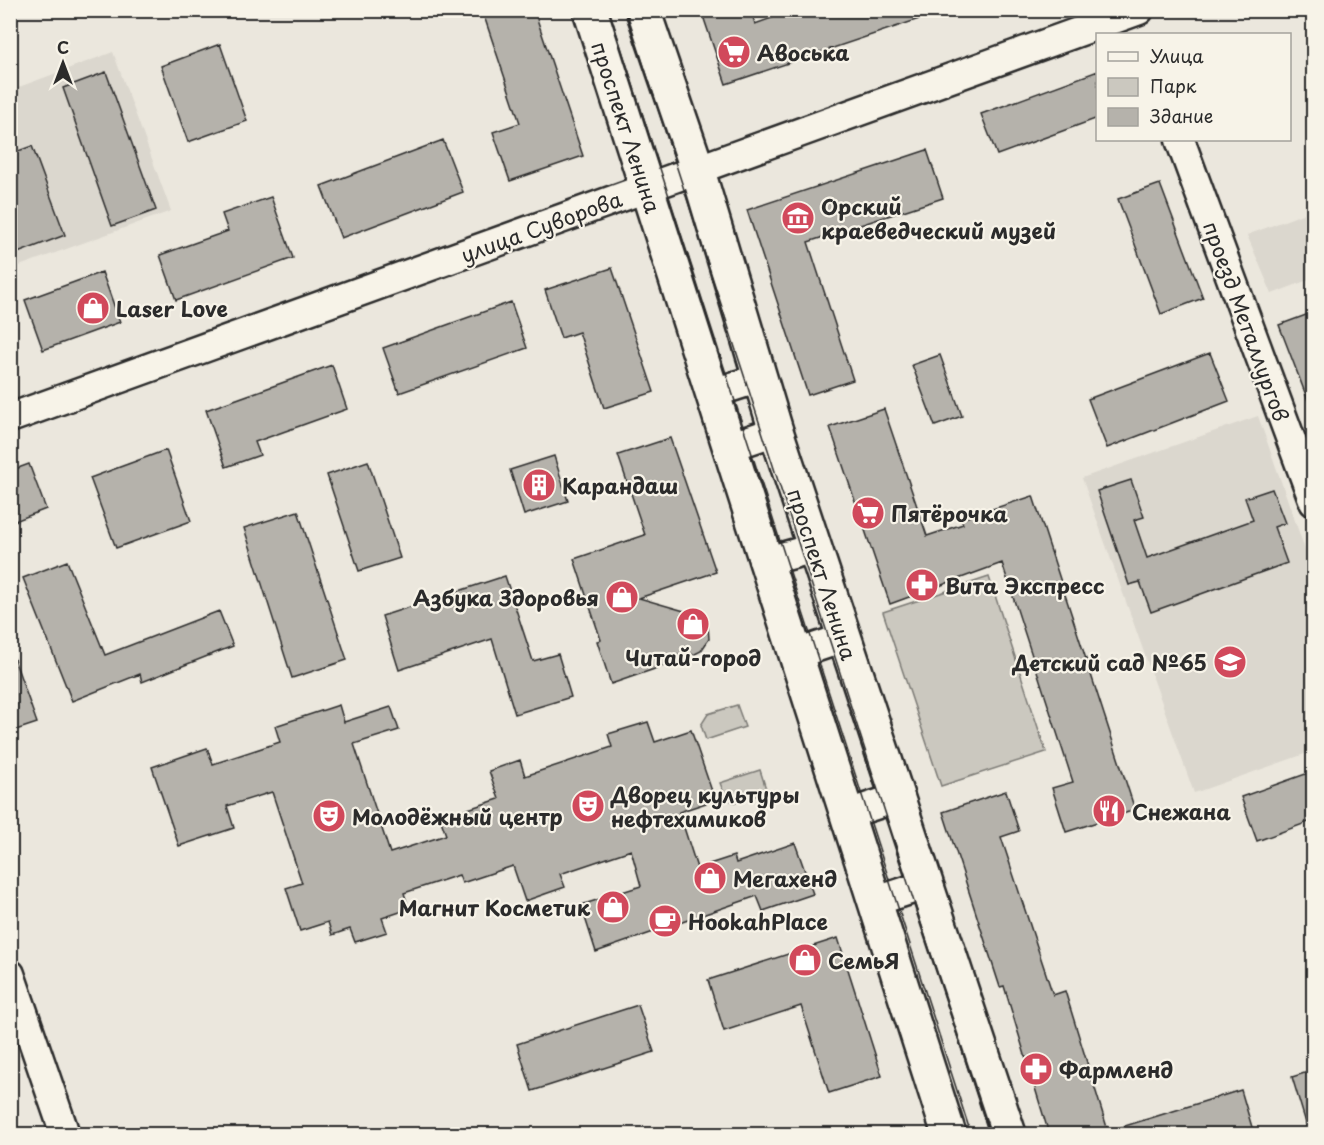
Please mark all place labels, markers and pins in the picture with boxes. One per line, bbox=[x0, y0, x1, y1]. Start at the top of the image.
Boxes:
supermarket icon: Авоська bbox=[716, 34, 752, 70]
place label: Авоська bbox=[757, 36, 850, 68]
place label: Орский краеведческий музей bbox=[821, 190, 1056, 246]
museum icon: Орский краеведческий музей bbox=[780, 200, 816, 236]
shop icon: Laser Love bbox=[75, 290, 111, 326]
place label: Laser Love bbox=[116, 292, 228, 324]
building icon: Карандаш bbox=[521, 467, 557, 503]
place label: Карандаш bbox=[562, 469, 678, 501]
supermarket icon: Пятёрочка bbox=[850, 495, 886, 531]
place label: Пятёрочка bbox=[891, 497, 1008, 529]
pharmacy icon: Вита Экспресс bbox=[904, 567, 940, 603]
place label: Вита Экспресс bbox=[945, 569, 1105, 601]
shop icon: Азбука Здоровья bbox=[604, 579, 640, 615]
place label: Азбука Здоровья bbox=[413, 581, 599, 613]
shop icon: Читай-город bbox=[675, 606, 711, 642]
place label: Читай-город bbox=[625, 641, 761, 673]
school or university icon: Детский сад №65 bbox=[1212, 644, 1248, 680]
place label: Детский сад №65 bbox=[1012, 646, 1207, 678]
place label: Дворец культуры нефтехимиков bbox=[610, 778, 799, 834]
theatre icon: Дворец культуры нефтехимиков bbox=[570, 788, 606, 824]
restaurant icon: Снежана bbox=[1091, 793, 1127, 829]
place label: Снежана bbox=[1132, 795, 1231, 827]
theatre icon: Молодёжный центр bbox=[311, 798, 347, 834]
place label: Молодёжный центр bbox=[352, 800, 563, 832]
shop icon: Мегахенд bbox=[692, 860, 728, 896]
place label: Мегахенд bbox=[733, 862, 838, 894]
shop icon: Магнит Косметик bbox=[595, 889, 631, 925]
place label: Магнит Косметик bbox=[399, 891, 591, 923]
cafe icon: HookahPlace bbox=[647, 903, 683, 939]
place label: HookahPlace bbox=[688, 905, 828, 937]
shop icon: СемьЯ bbox=[787, 942, 823, 978]
place label: СемьЯ bbox=[828, 944, 899, 976]
pharmacy icon: Фармленд bbox=[1018, 1051, 1054, 1087]
place label: Фармленд bbox=[1059, 1053, 1174, 1085]

